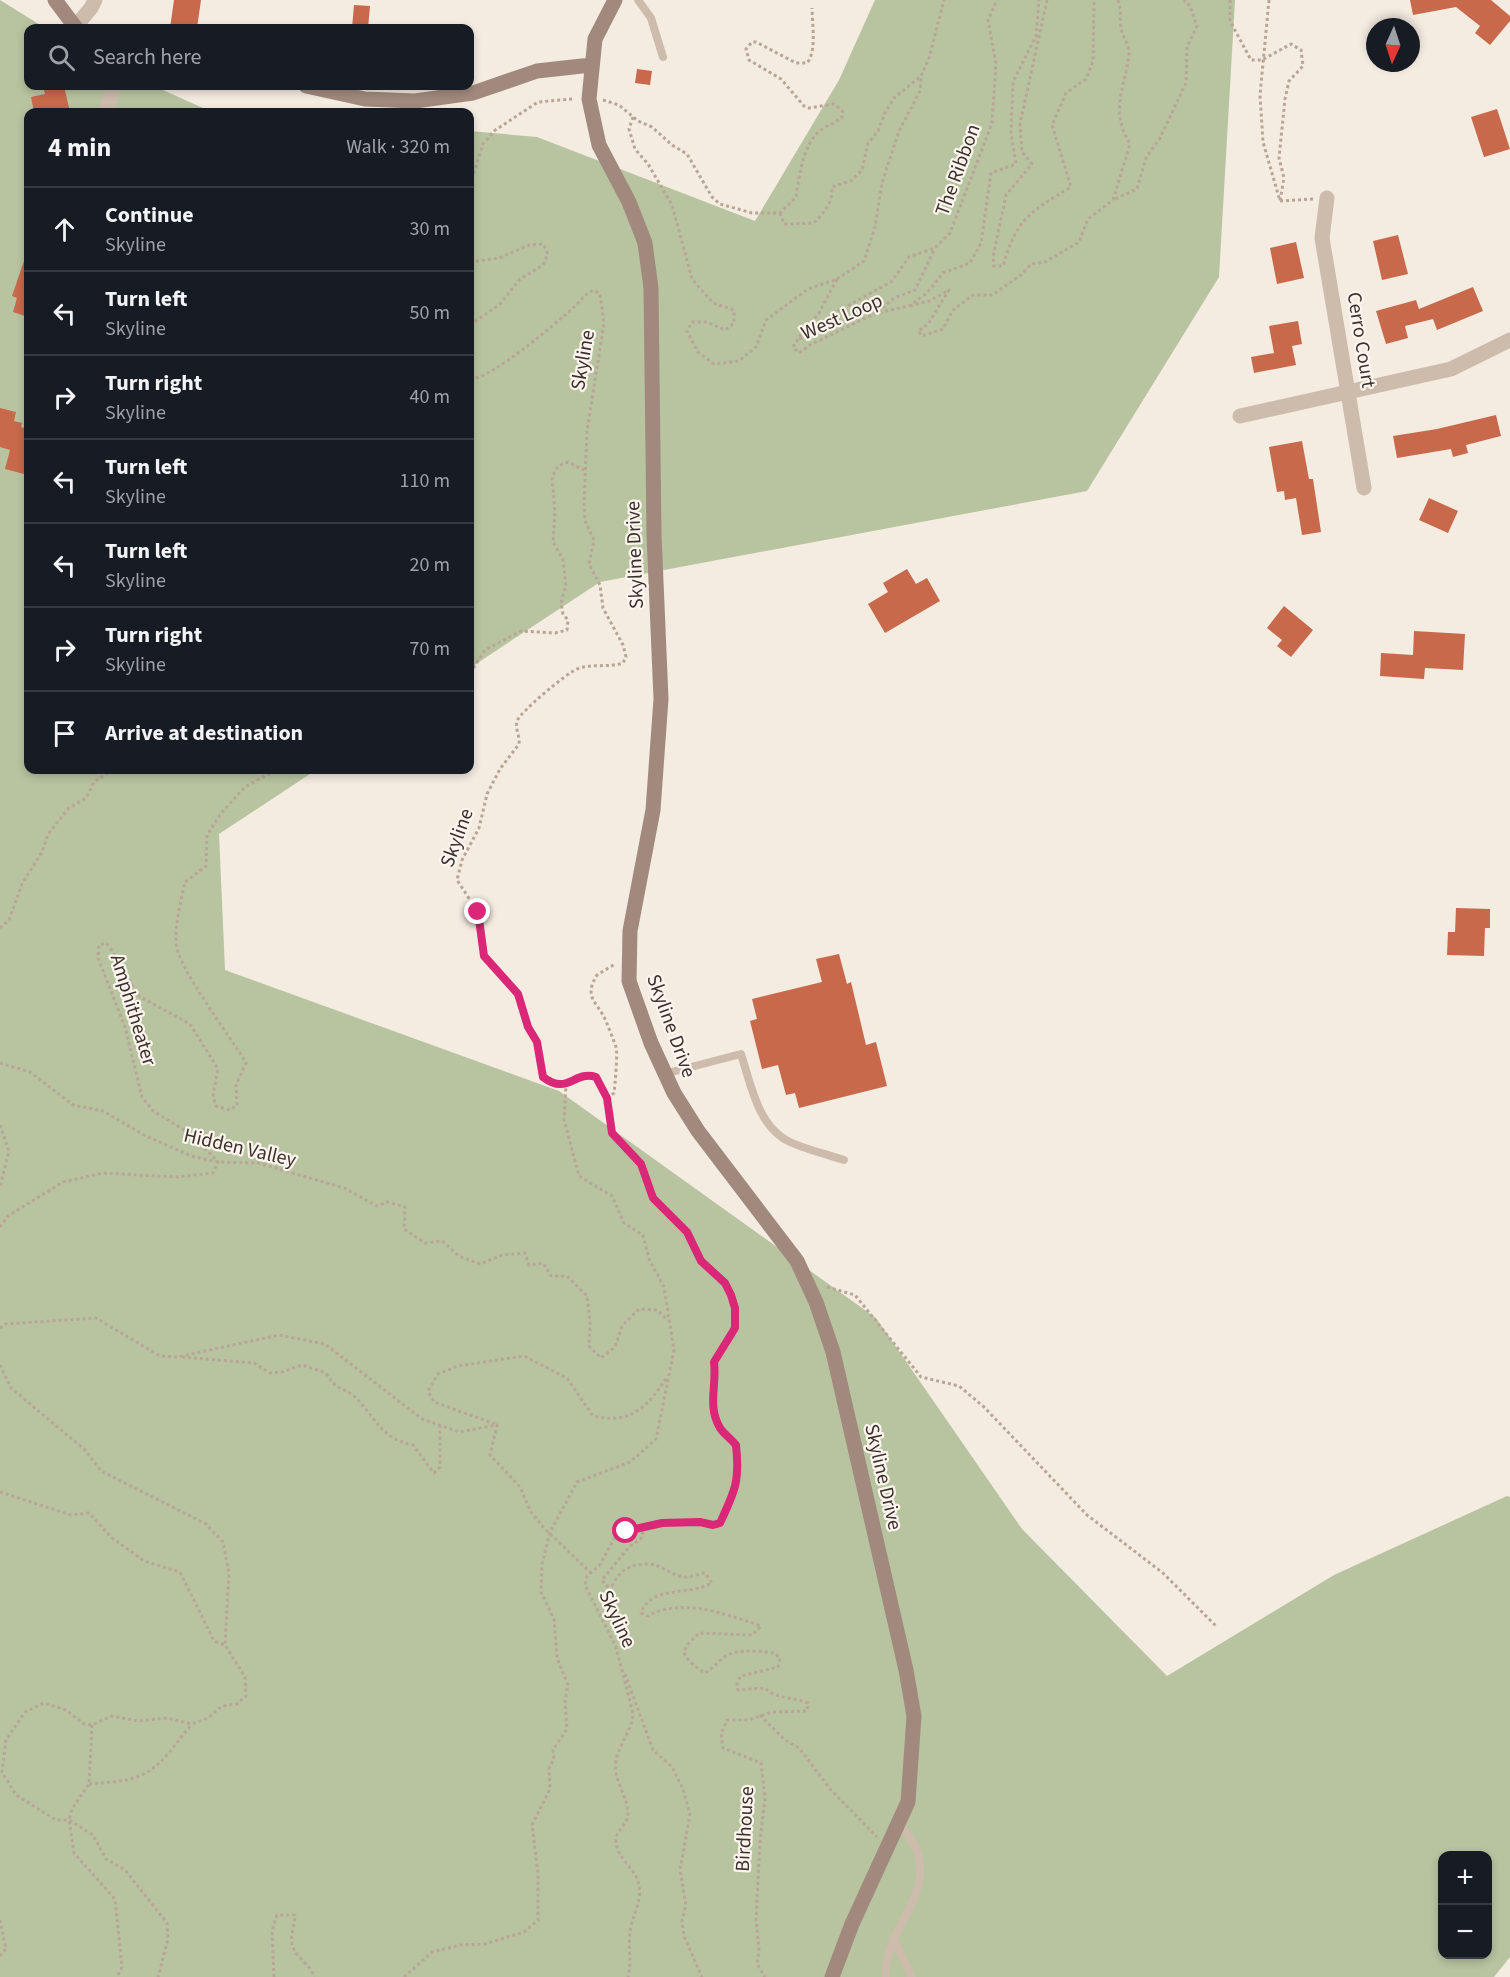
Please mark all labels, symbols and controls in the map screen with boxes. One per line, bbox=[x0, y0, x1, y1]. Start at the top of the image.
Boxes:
north arrow bbox=[1366, 18, 1420, 72]
search box bbox=[24, 24, 474, 90]
icon: search bbox=[45, 41, 78, 74]
text: Search here bbox=[93, 41, 201, 73]
street label: The Ribbon bbox=[928, 120, 988, 220]
text: 4 min bbox=[48, 129, 111, 166]
text: Walk · 320 m bbox=[346, 133, 450, 161]
text: Continue bbox=[105, 199, 194, 231]
icon: ahead bbox=[48, 213, 81, 246]
text: 30 m bbox=[410, 215, 450, 243]
text: Skyline bbox=[105, 231, 166, 259]
text: Turn left bbox=[105, 283, 187, 315]
street label: West Loop bbox=[797, 287, 887, 347]
street label: Cerro Court bbox=[1340, 290, 1382, 390]
icon: left bbox=[48, 297, 81, 330]
text: 50 m bbox=[410, 299, 450, 327]
text: Skyline bbox=[105, 315, 166, 343]
street label: Skyline bbox=[564, 328, 602, 392]
text: Turn right bbox=[105, 367, 202, 399]
icon: right bbox=[48, 381, 81, 414]
text: 40 m bbox=[410, 383, 450, 411]
text: Skyline bbox=[105, 399, 166, 427]
text: Turn left bbox=[105, 451, 187, 483]
icon: left bbox=[48, 465, 81, 498]
text: 110 m bbox=[400, 467, 450, 495]
text: Skyline bbox=[105, 483, 166, 511]
street label: Skyline Drive bbox=[619, 500, 651, 610]
text: Turn left bbox=[105, 535, 187, 567]
icon: left bbox=[48, 549, 81, 582]
text: 20 m bbox=[410, 551, 450, 579]
text: Skyline bbox=[105, 567, 166, 595]
text: Turn right bbox=[105, 619, 202, 651]
icon: right bbox=[48, 633, 81, 666]
text: 70 m bbox=[410, 635, 450, 663]
text: Skyline bbox=[105, 651, 166, 679]
icon: arrive bbox=[48, 717, 81, 750]
text: Arrive at destination bbox=[105, 717, 303, 749]
street label: Skyline bbox=[433, 805, 481, 871]
route end bbox=[464, 898, 490, 924]
street label: Amphitheater bbox=[103, 951, 163, 1069]
street label: Skyline Drive bbox=[639, 970, 703, 1082]
street label: Hidden Valley bbox=[181, 1121, 300, 1175]
street label: Skyline Drive bbox=[857, 1421, 909, 1533]
route start bbox=[612, 1517, 638, 1543]
street label: Skyline bbox=[591, 1586, 643, 1653]
street label: Birdhouse bbox=[729, 1786, 761, 1872]
map controls bbox=[1438, 1851, 1492, 1959]
button: + bbox=[1438, 1851, 1492, 1905]
button: − bbox=[1438, 1905, 1492, 1959]

